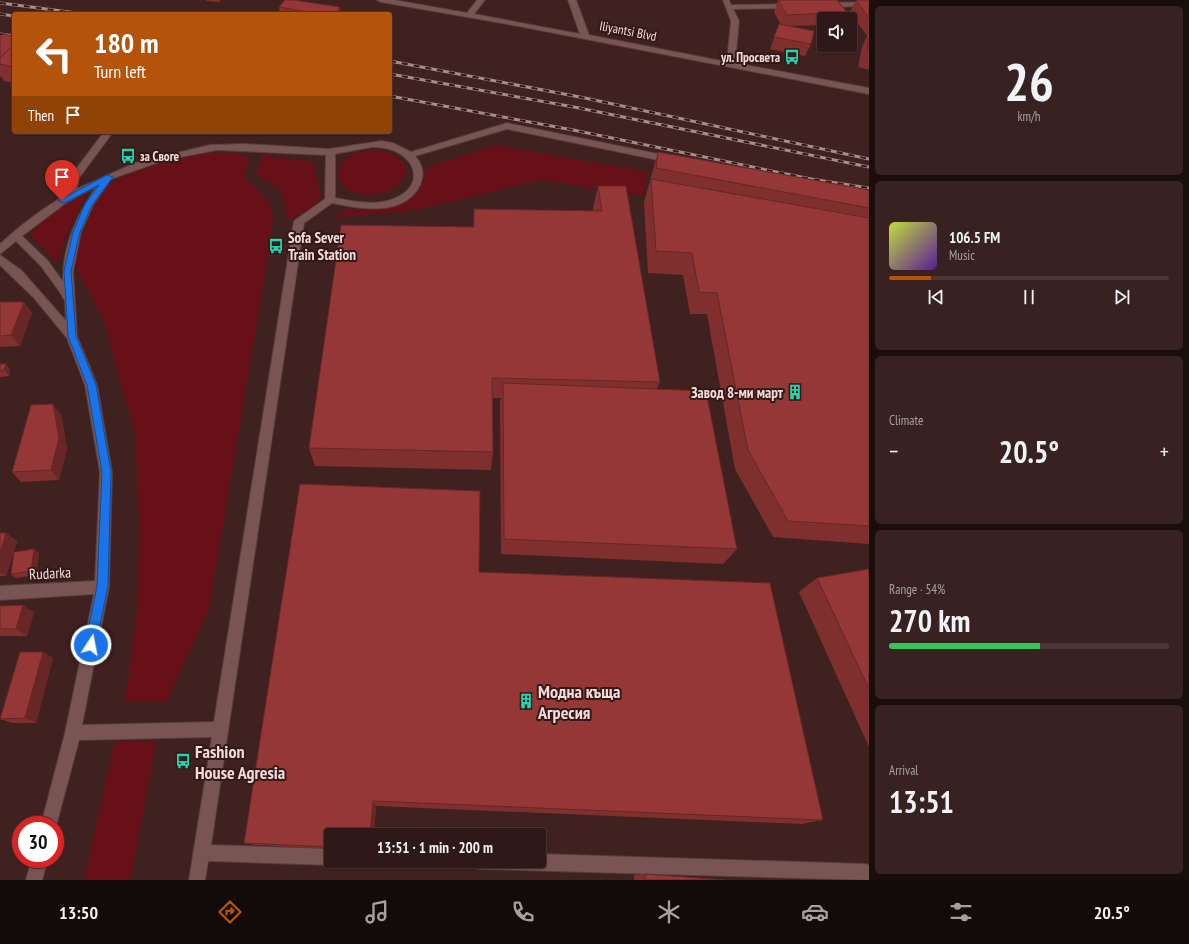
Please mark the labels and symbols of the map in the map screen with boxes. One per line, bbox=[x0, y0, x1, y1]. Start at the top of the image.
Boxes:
street label: Iliyantsi Blvd bbox=[598, 17, 658, 45]
bus stop icon: ул. Просвета bbox=[783, 48, 801, 66]
place label: ул. Просвета bbox=[720, 49, 780, 66]
bus stop icon: за Своге bbox=[119, 147, 137, 165]
place label: за Своге bbox=[140, 148, 180, 165]
pin bbox=[45, 160, 79, 201]
place label: Sofa Sever Train Station bbox=[288, 228, 356, 264]
bus stop icon: Sofa Sever Train Station bbox=[267, 237, 285, 255]
place label: Завод 8-ми март bbox=[691, 383, 784, 402]
building icon: Завод 8-ми март bbox=[786, 383, 804, 401]
street label: Rudarka bbox=[28, 562, 72, 584]
position arrow bbox=[70, 624, 112, 666]
place label: Модна къща Агресия bbox=[537, 680, 620, 724]
building icon: Модна къща Агресия bbox=[517, 692, 535, 710]
place label: Fashion House Agresia bbox=[195, 740, 285, 784]
bus stop icon: Fashion House Agresia bbox=[174, 752, 192, 770]
speed limit sign: 30 bbox=[12, 816, 64, 868]

